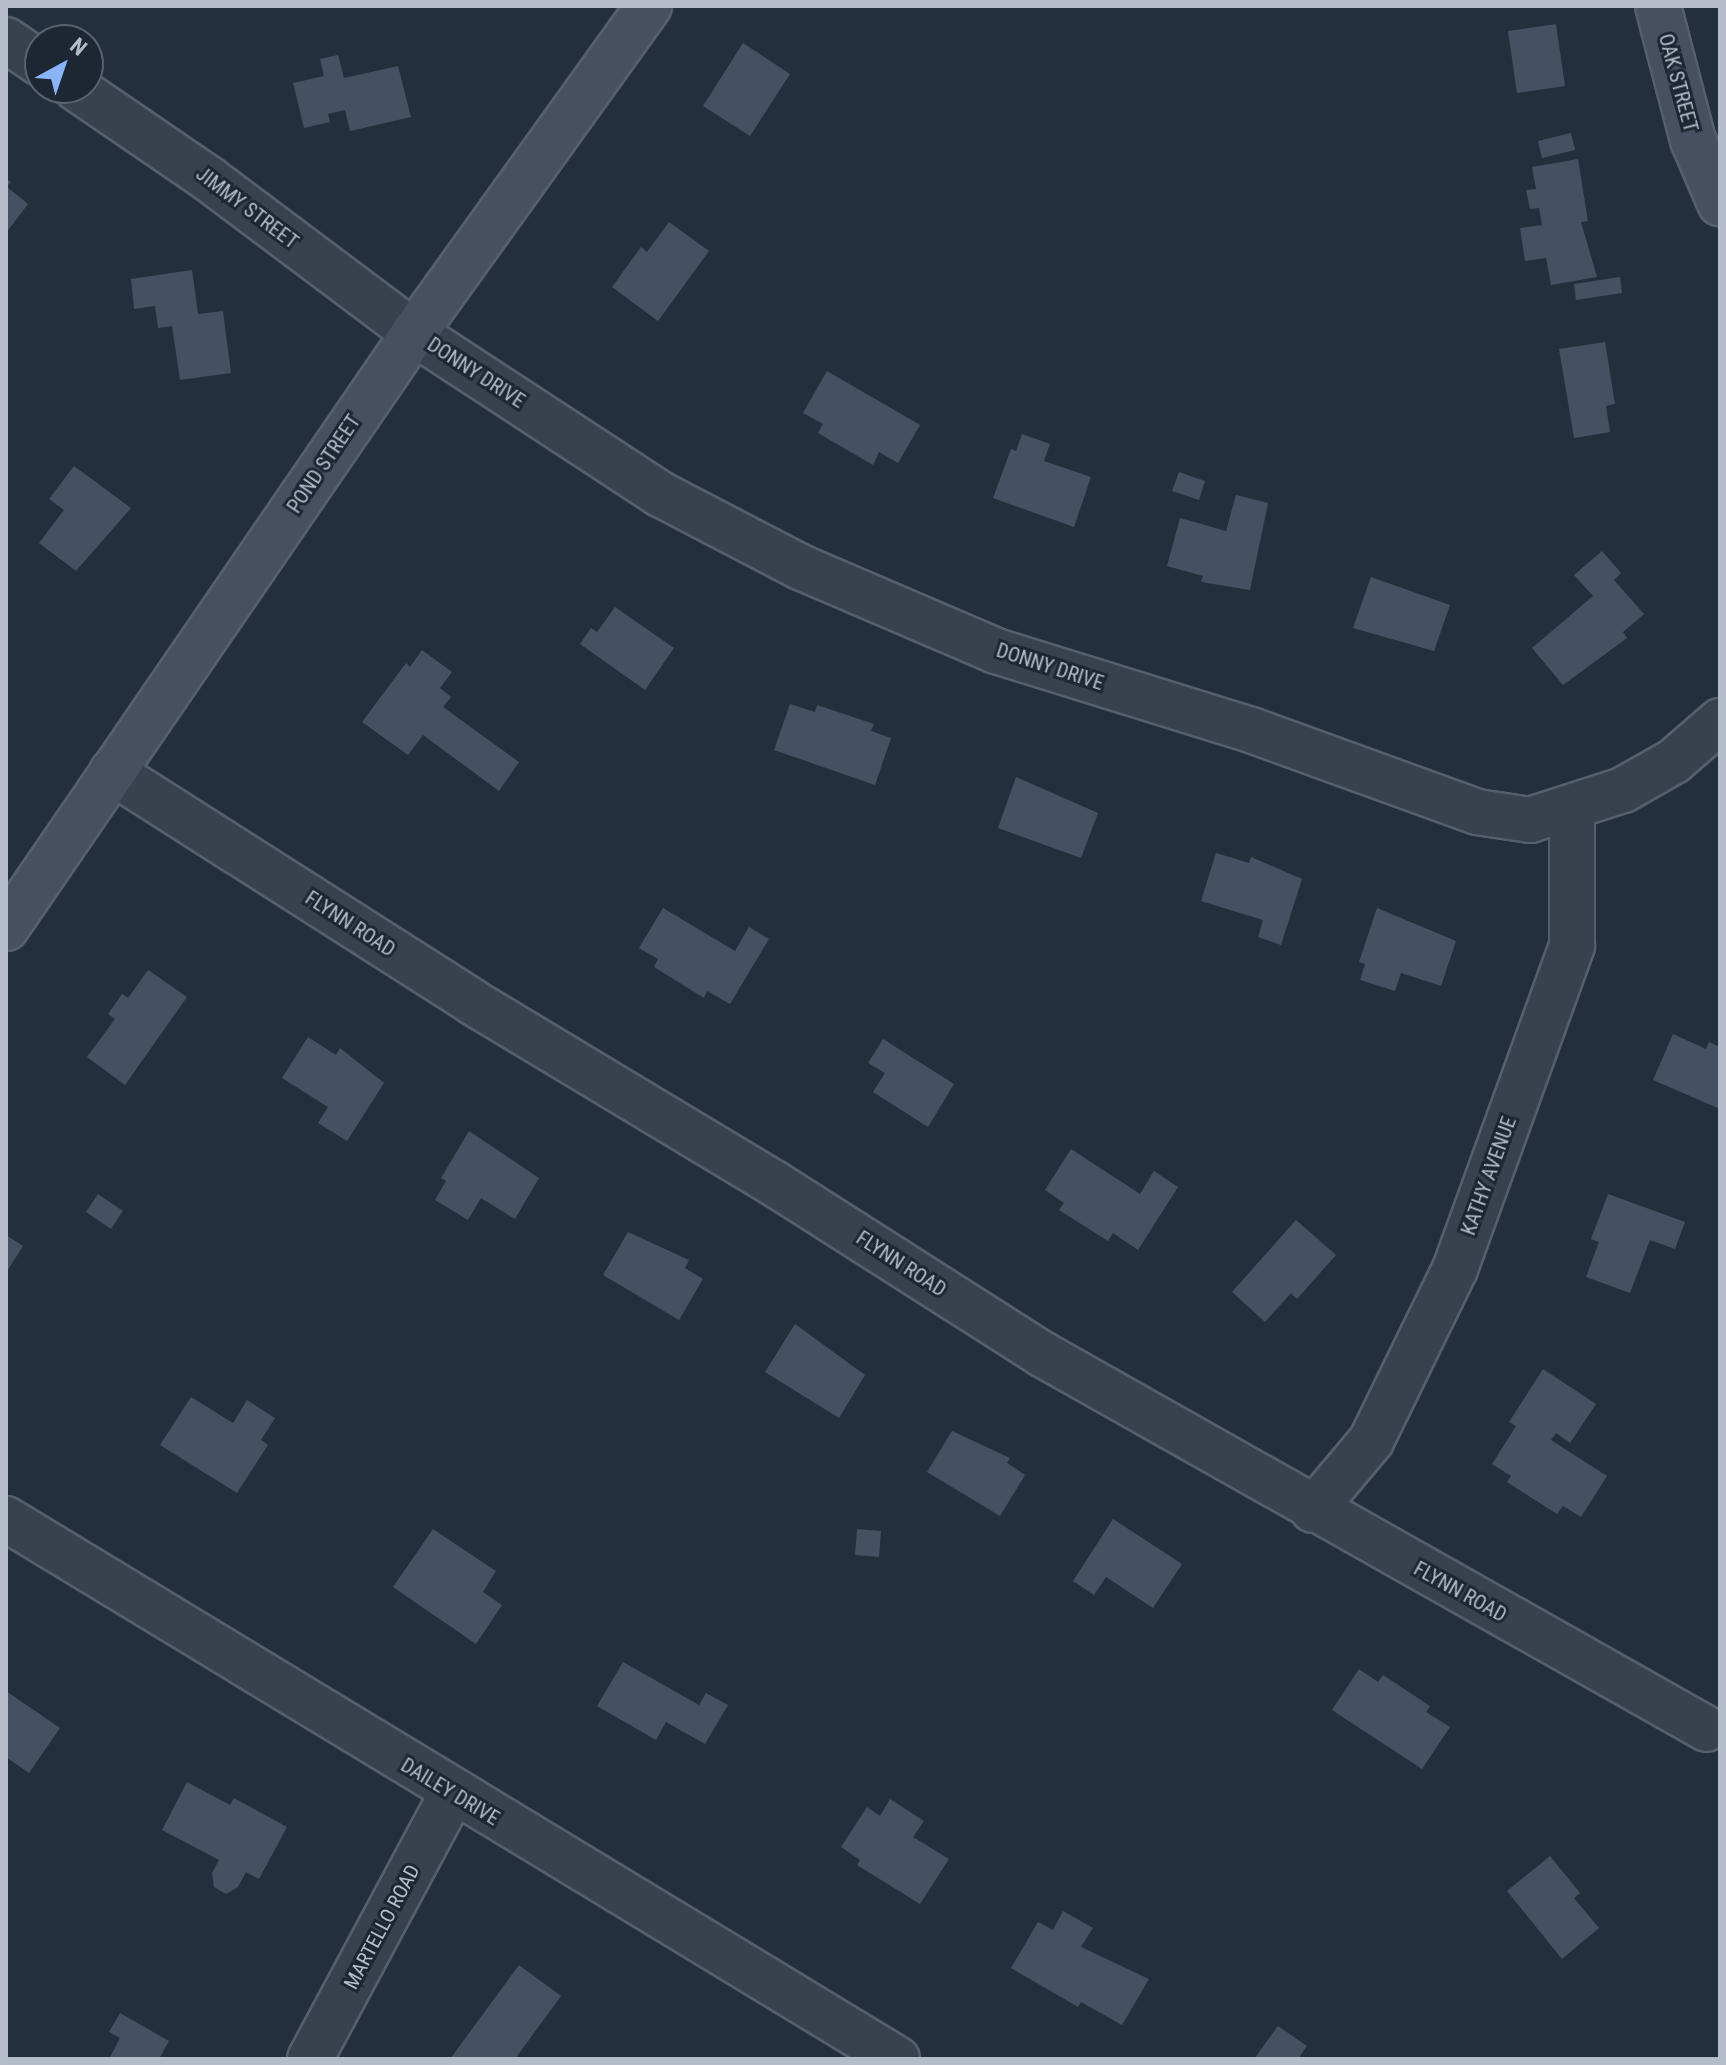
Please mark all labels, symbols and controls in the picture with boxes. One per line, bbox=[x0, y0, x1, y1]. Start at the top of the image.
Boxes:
north arrow bbox=[24, 24, 104, 104]
street label: OAK STREET bbox=[1653, 31, 1703, 135]
text: N bbox=[65, 33, 92, 61]
street label: JIMMY STREET bbox=[191, 162, 303, 254]
street label: DONNY DRIVE bbox=[423, 333, 529, 413]
street label: POND STREET bbox=[282, 410, 366, 518]
street label: DONNY DRIVE bbox=[993, 638, 1107, 696]
street label: FLYNN ROAD bbox=[301, 886, 399, 962]
street label: KATHY AVENUE bbox=[1456, 1114, 1522, 1238]
street label: FLYNN ROAD bbox=[852, 1226, 950, 1302]
street label: FLYNN ROAD bbox=[1410, 1557, 1510, 1627]
street label: DAILEY DRIVE bbox=[396, 1753, 504, 1831]
street label: MARTELLO ROAD bbox=[339, 1861, 425, 1993]

